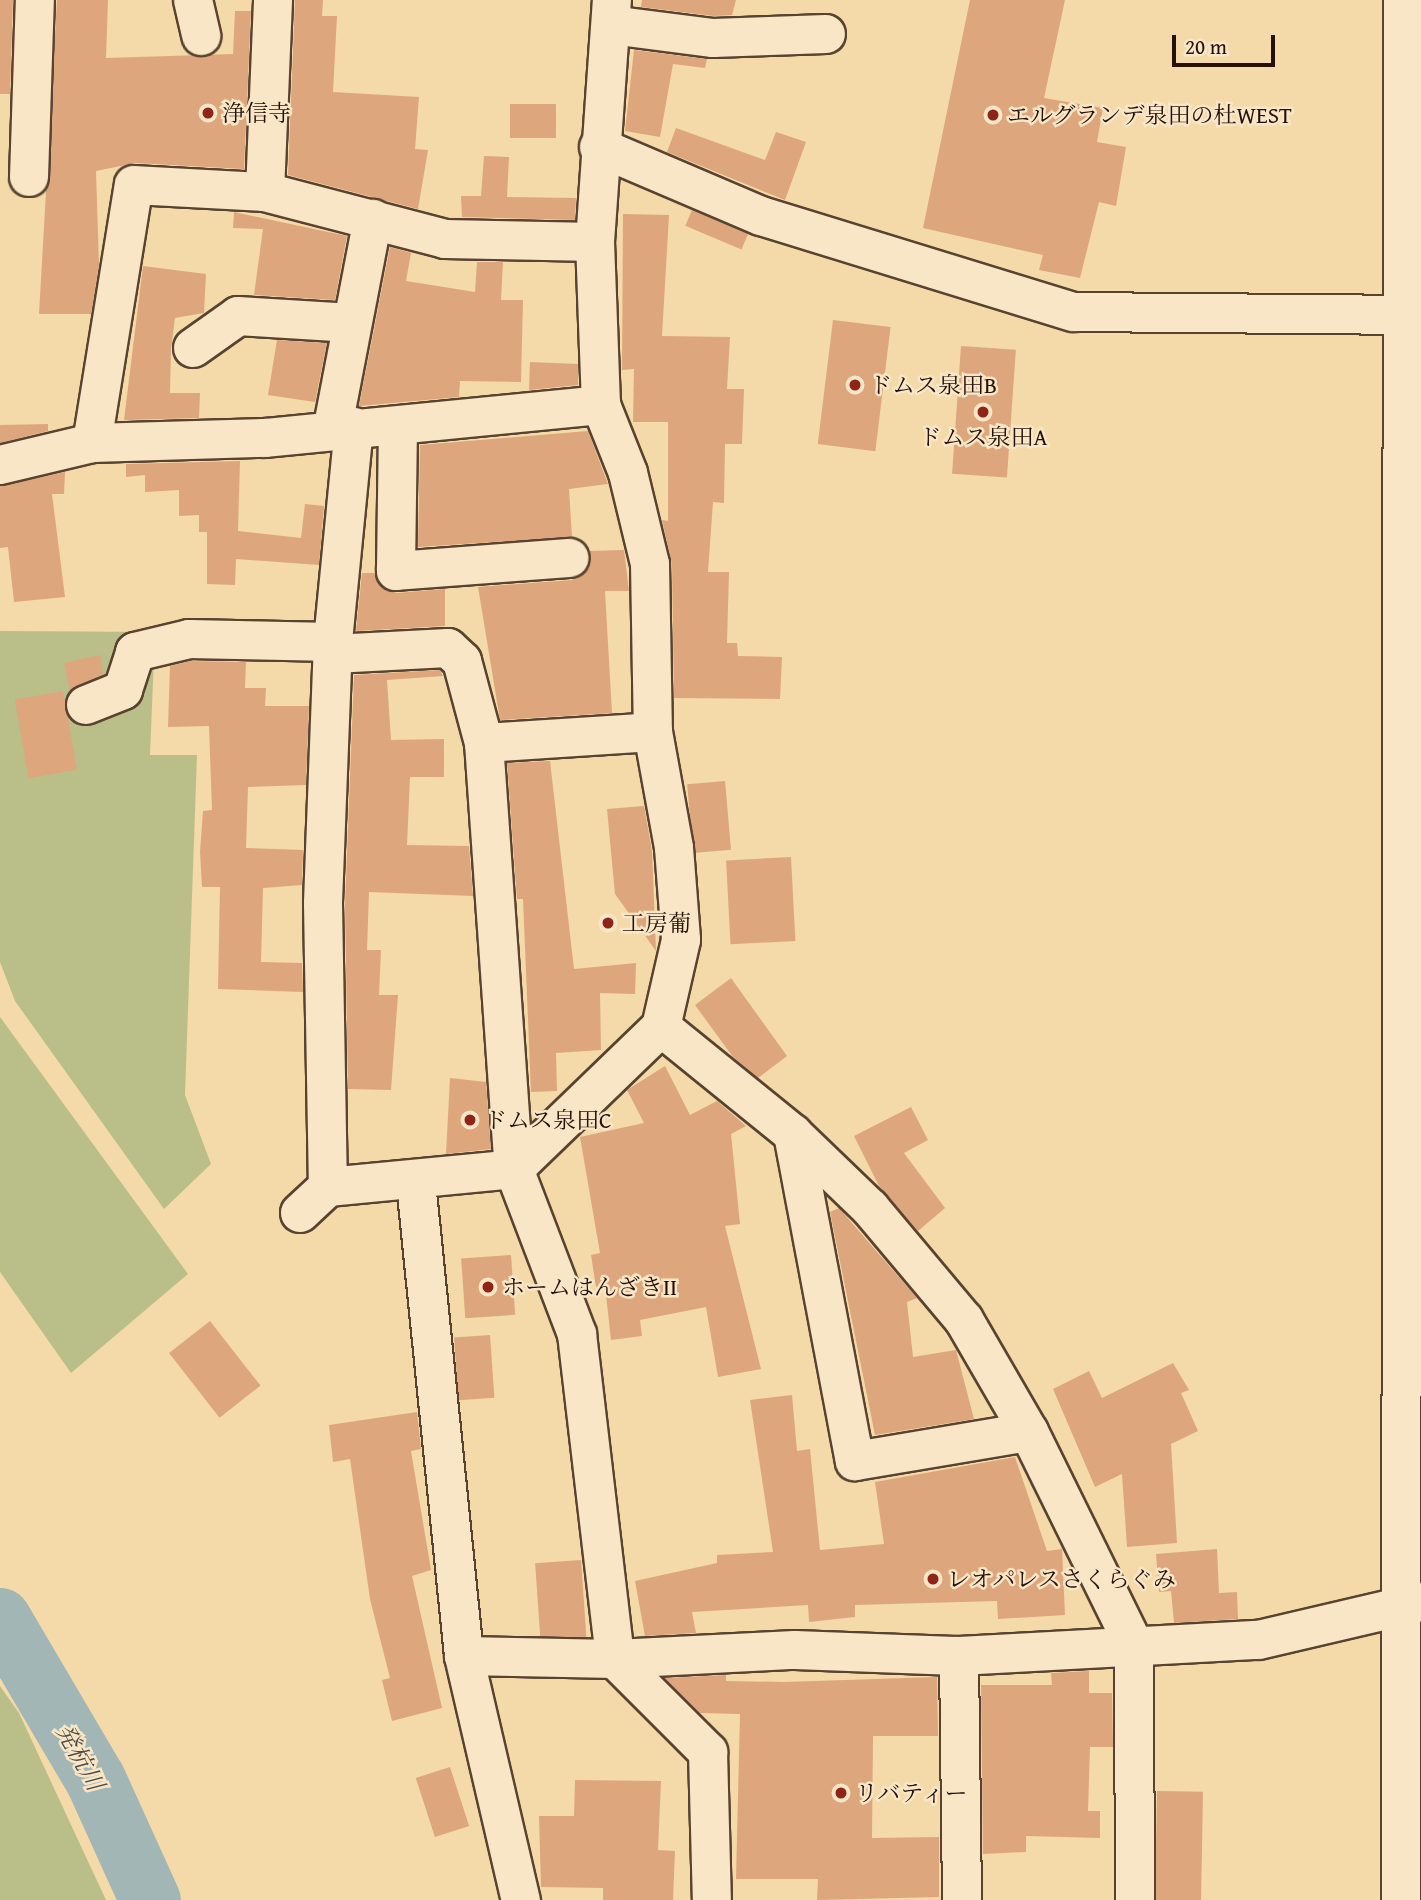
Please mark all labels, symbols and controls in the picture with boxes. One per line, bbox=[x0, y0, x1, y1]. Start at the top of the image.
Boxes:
scale bar bbox=[1176, 21, 1279, 65]
text: 20 m bbox=[1185, 31, 1227, 62]
place label: 浄信寺 bbox=[222, 99, 291, 127]
place label: エルグランデ泉田の杜WEST bbox=[1007, 101, 1292, 129]
marker: 浄信寺 bbox=[200, 105, 216, 121]
marker: エルグランデ泉田の杜WEST bbox=[985, 107, 1001, 123]
place label: ドムス泉田B bbox=[869, 371, 997, 399]
marker: ドムス泉田B bbox=[847, 377, 863, 393]
marker: ドムス泉田A bbox=[975, 404, 991, 420]
place label: ドムス泉田A bbox=[919, 423, 1047, 451]
place label: 工房葡 bbox=[622, 909, 691, 937]
marker: 工房葡 bbox=[600, 915, 616, 931]
place label: ドムス泉田C bbox=[484, 1106, 611, 1134]
marker: ドムス泉田C bbox=[462, 1112, 478, 1128]
place label: ホームはんざきⅡ bbox=[502, 1273, 677, 1301]
marker: ホームはんざきⅡ bbox=[480, 1279, 496, 1295]
place label: レオパレスさくらぐみ bbox=[947, 1565, 1177, 1593]
marker: レオパレスさくらぐみ bbox=[925, 1571, 941, 1587]
water label: 発杭川 bbox=[50, 1719, 110, 1795]
place label: リバティー bbox=[855, 1779, 970, 1807]
marker: リバティー bbox=[833, 1785, 849, 1801]

